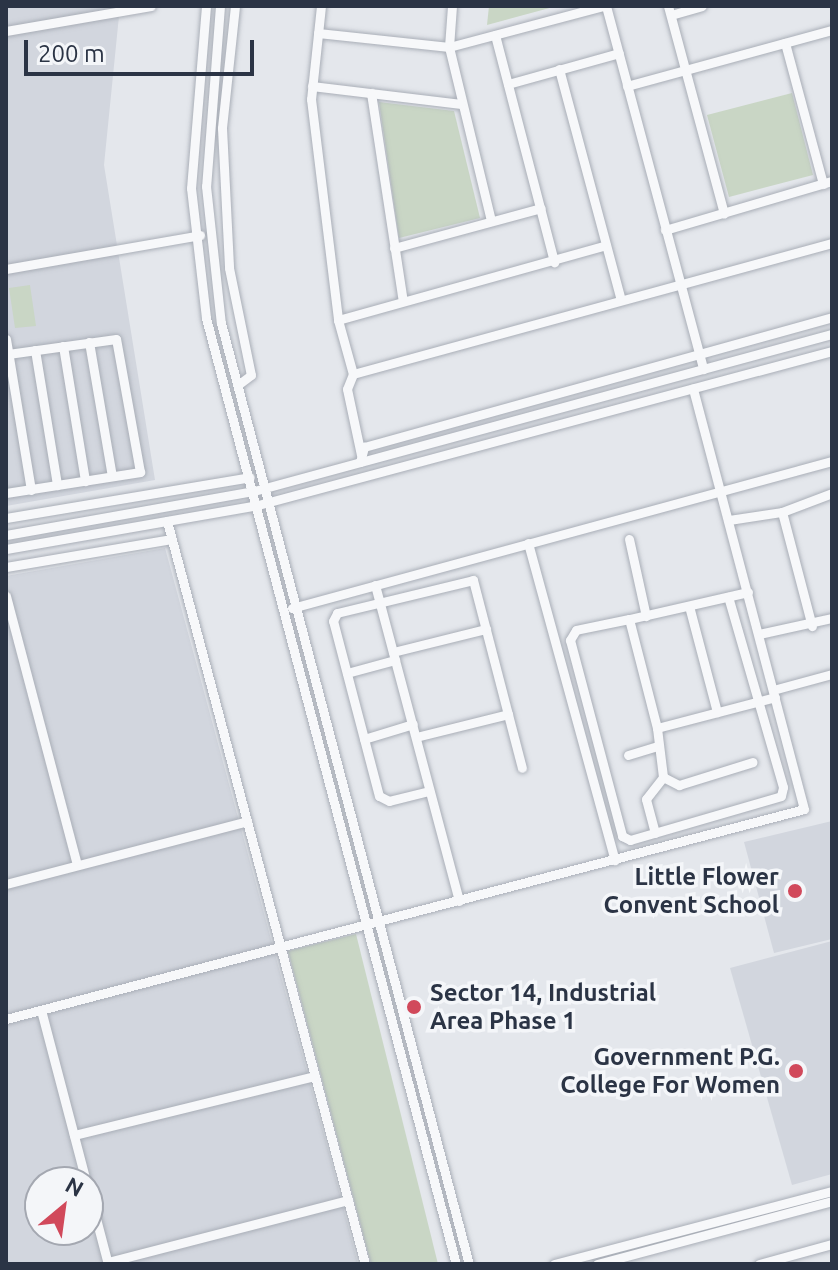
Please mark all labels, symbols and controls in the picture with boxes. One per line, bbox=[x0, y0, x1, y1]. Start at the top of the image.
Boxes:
scale bar bbox=[28, 24, 258, 74]
text: 200 m bbox=[38, 40, 105, 67]
place label: Little Flower Convent School bbox=[604, 863, 779, 919]
marker: Little Flower Convent School bbox=[786, 882, 804, 900]
place label: Sector 14, Industrial Area Phase 1 bbox=[430, 979, 656, 1035]
marker: Sector 14, Industrial Area Phase 1 bbox=[405, 998, 423, 1016]
place label: Government P.G. College For Women bbox=[560, 1043, 780, 1099]
marker: Government P.G. College For Women bbox=[787, 1062, 805, 1080]
north arrow bbox=[24, 1166, 104, 1246]
text: N bbox=[62, 1171, 88, 1201]

